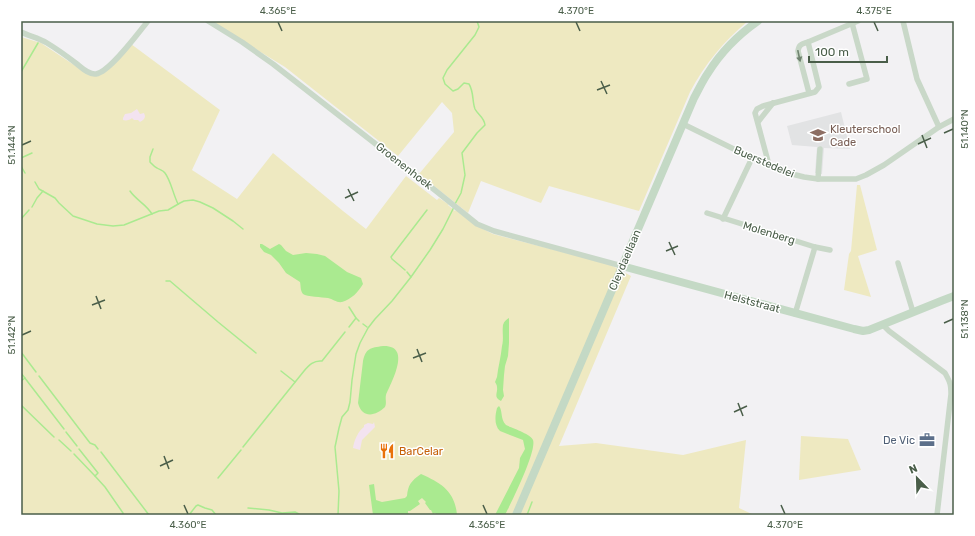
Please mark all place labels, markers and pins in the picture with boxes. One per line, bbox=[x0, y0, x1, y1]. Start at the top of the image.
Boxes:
place label: Kleuterschool Cade bbox=[830, 123, 900, 149]
school or university icon: Kleuterschool Cade bbox=[809, 126, 827, 144]
office icon: De Vic bbox=[918, 431, 936, 449]
place label: De Vic bbox=[883, 434, 915, 447]
restaurant icon: BarCelar bbox=[378, 442, 396, 460]
place label: BarCelar bbox=[399, 445, 444, 458]

